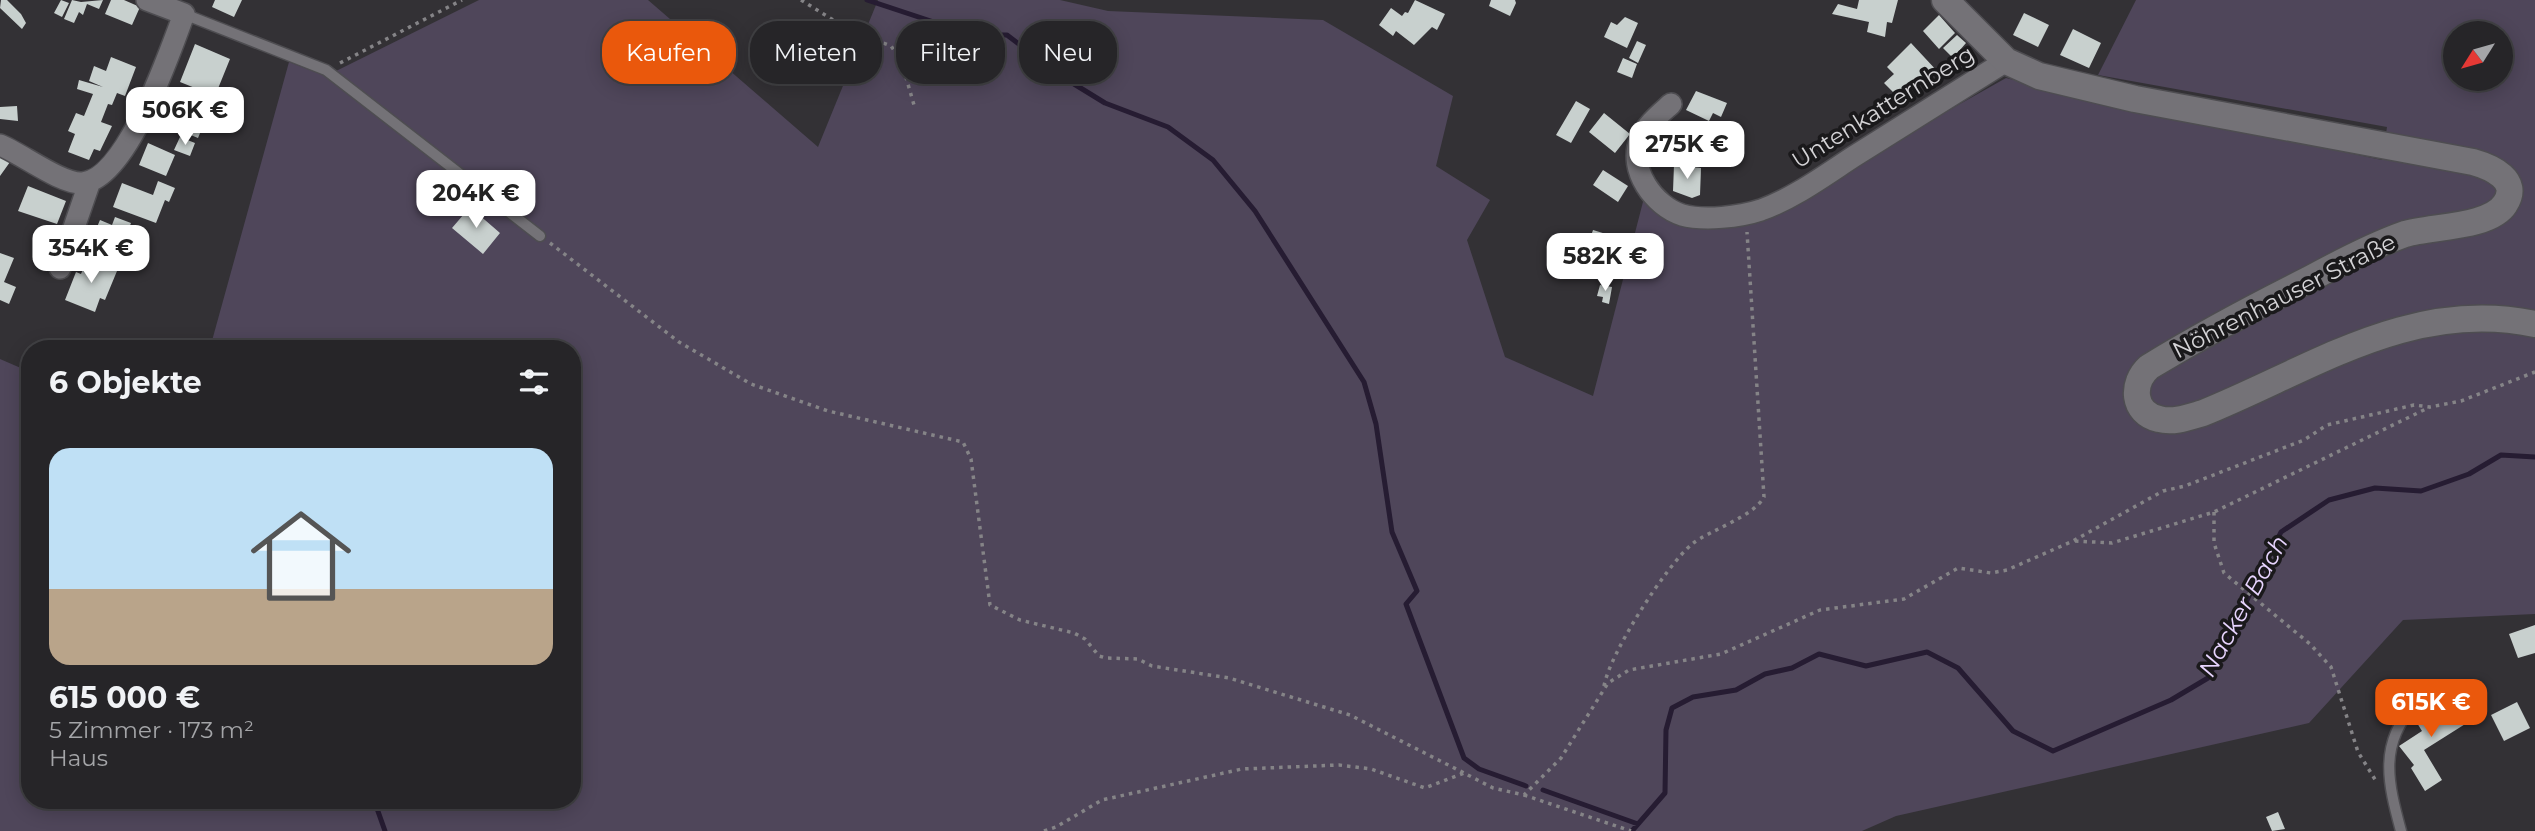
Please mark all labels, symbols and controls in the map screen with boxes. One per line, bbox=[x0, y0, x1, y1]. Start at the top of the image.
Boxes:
chip: Kaufen bbox=[602, 21, 736, 84]
chip: Mieten bbox=[750, 21, 882, 84]
chip: Filter bbox=[896, 21, 1005, 84]
chip: Neu bbox=[1019, 21, 1117, 84]
north arrow bbox=[2443, 21, 2513, 91]
map controls bbox=[2443, 21, 2513, 91]
street label: Untenkatternberg bbox=[1787, 40, 1979, 174]
pin: 506K € bbox=[128, 88, 242, 147]
text: 506K € bbox=[142, 96, 228, 124]
pin: 275K € bbox=[1630, 122, 1744, 181]
text: 275K € bbox=[1645, 130, 1729, 158]
pin: 204K € bbox=[419, 170, 533, 230]
text: 204K € bbox=[432, 179, 520, 207]
pin: 354K € bbox=[34, 226, 148, 285]
street label: Nöhrenhauser Straße bbox=[2168, 228, 2400, 364]
pin: 582K € bbox=[1548, 233, 1662, 293]
text: 354K € bbox=[48, 234, 134, 262]
text: 582K € bbox=[1563, 242, 1647, 270]
icon: filters bbox=[515, 363, 553, 401]
text: 6 Objekte bbox=[49, 364, 202, 401]
icon: home bbox=[238, 493, 364, 619]
water label: Nacker Bach bbox=[2192, 530, 2294, 682]
text: 615 000 € bbox=[49, 679, 200, 716]
pin: 615K € bbox=[2374, 680, 2488, 739]
text: 615K € bbox=[2391, 688, 2471, 716]
text: 5 Zimmer · 173 m² bbox=[49, 716, 254, 744]
text: Haus bbox=[49, 744, 108, 772]

